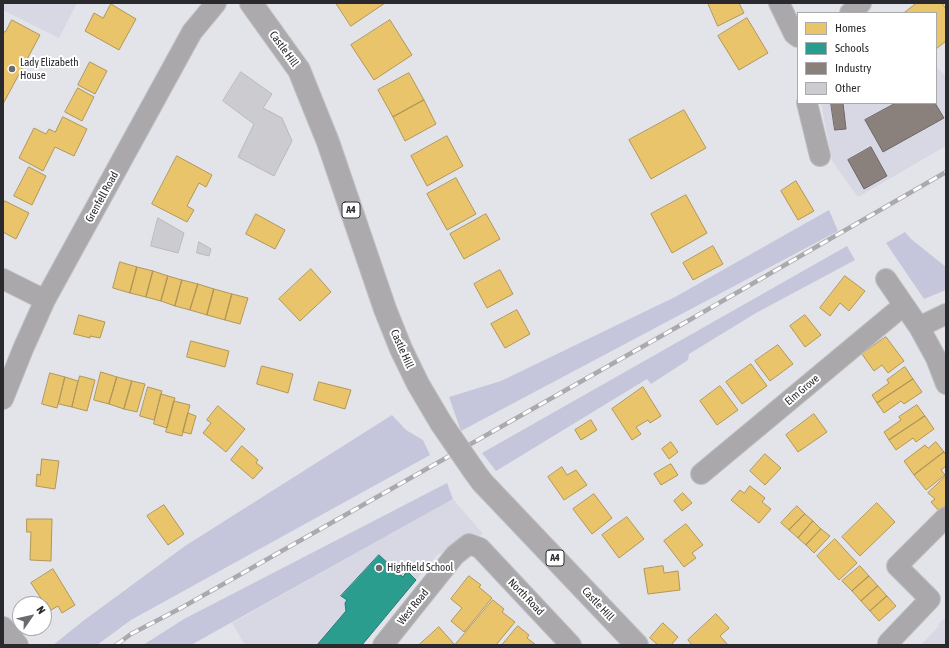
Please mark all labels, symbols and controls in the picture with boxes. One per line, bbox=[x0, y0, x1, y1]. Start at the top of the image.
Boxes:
legend bbox=[797, 12, 937, 104]
text: Homes bbox=[835, 21, 866, 35]
street label: Castle Hill bbox=[267, 28, 301, 70]
text: Schools bbox=[835, 41, 869, 55]
place label: Lady Elizabeth House bbox=[20, 56, 79, 82]
text: Industry bbox=[835, 61, 872, 75]
marker: Lady Elizabeth House bbox=[7, 64, 17, 74]
text: Other bbox=[835, 81, 860, 95]
street label: Grenfell Road bbox=[83, 169, 121, 225]
road number: A4 bbox=[342, 202, 360, 218]
street label: Castle Hill bbox=[388, 328, 416, 370]
street label: Elm Grove bbox=[782, 372, 822, 408]
road number: A4 bbox=[546, 550, 564, 566]
place label: Highfield School bbox=[387, 561, 453, 575]
marker: Highfield School bbox=[374, 563, 384, 573]
street label: North Road bbox=[505, 576, 547, 618]
street label: Castle Hill bbox=[579, 584, 617, 624]
street label: West Road bbox=[395, 586, 431, 628]
north arrow bbox=[12, 596, 52, 636]
text: N bbox=[34, 604, 48, 616]

